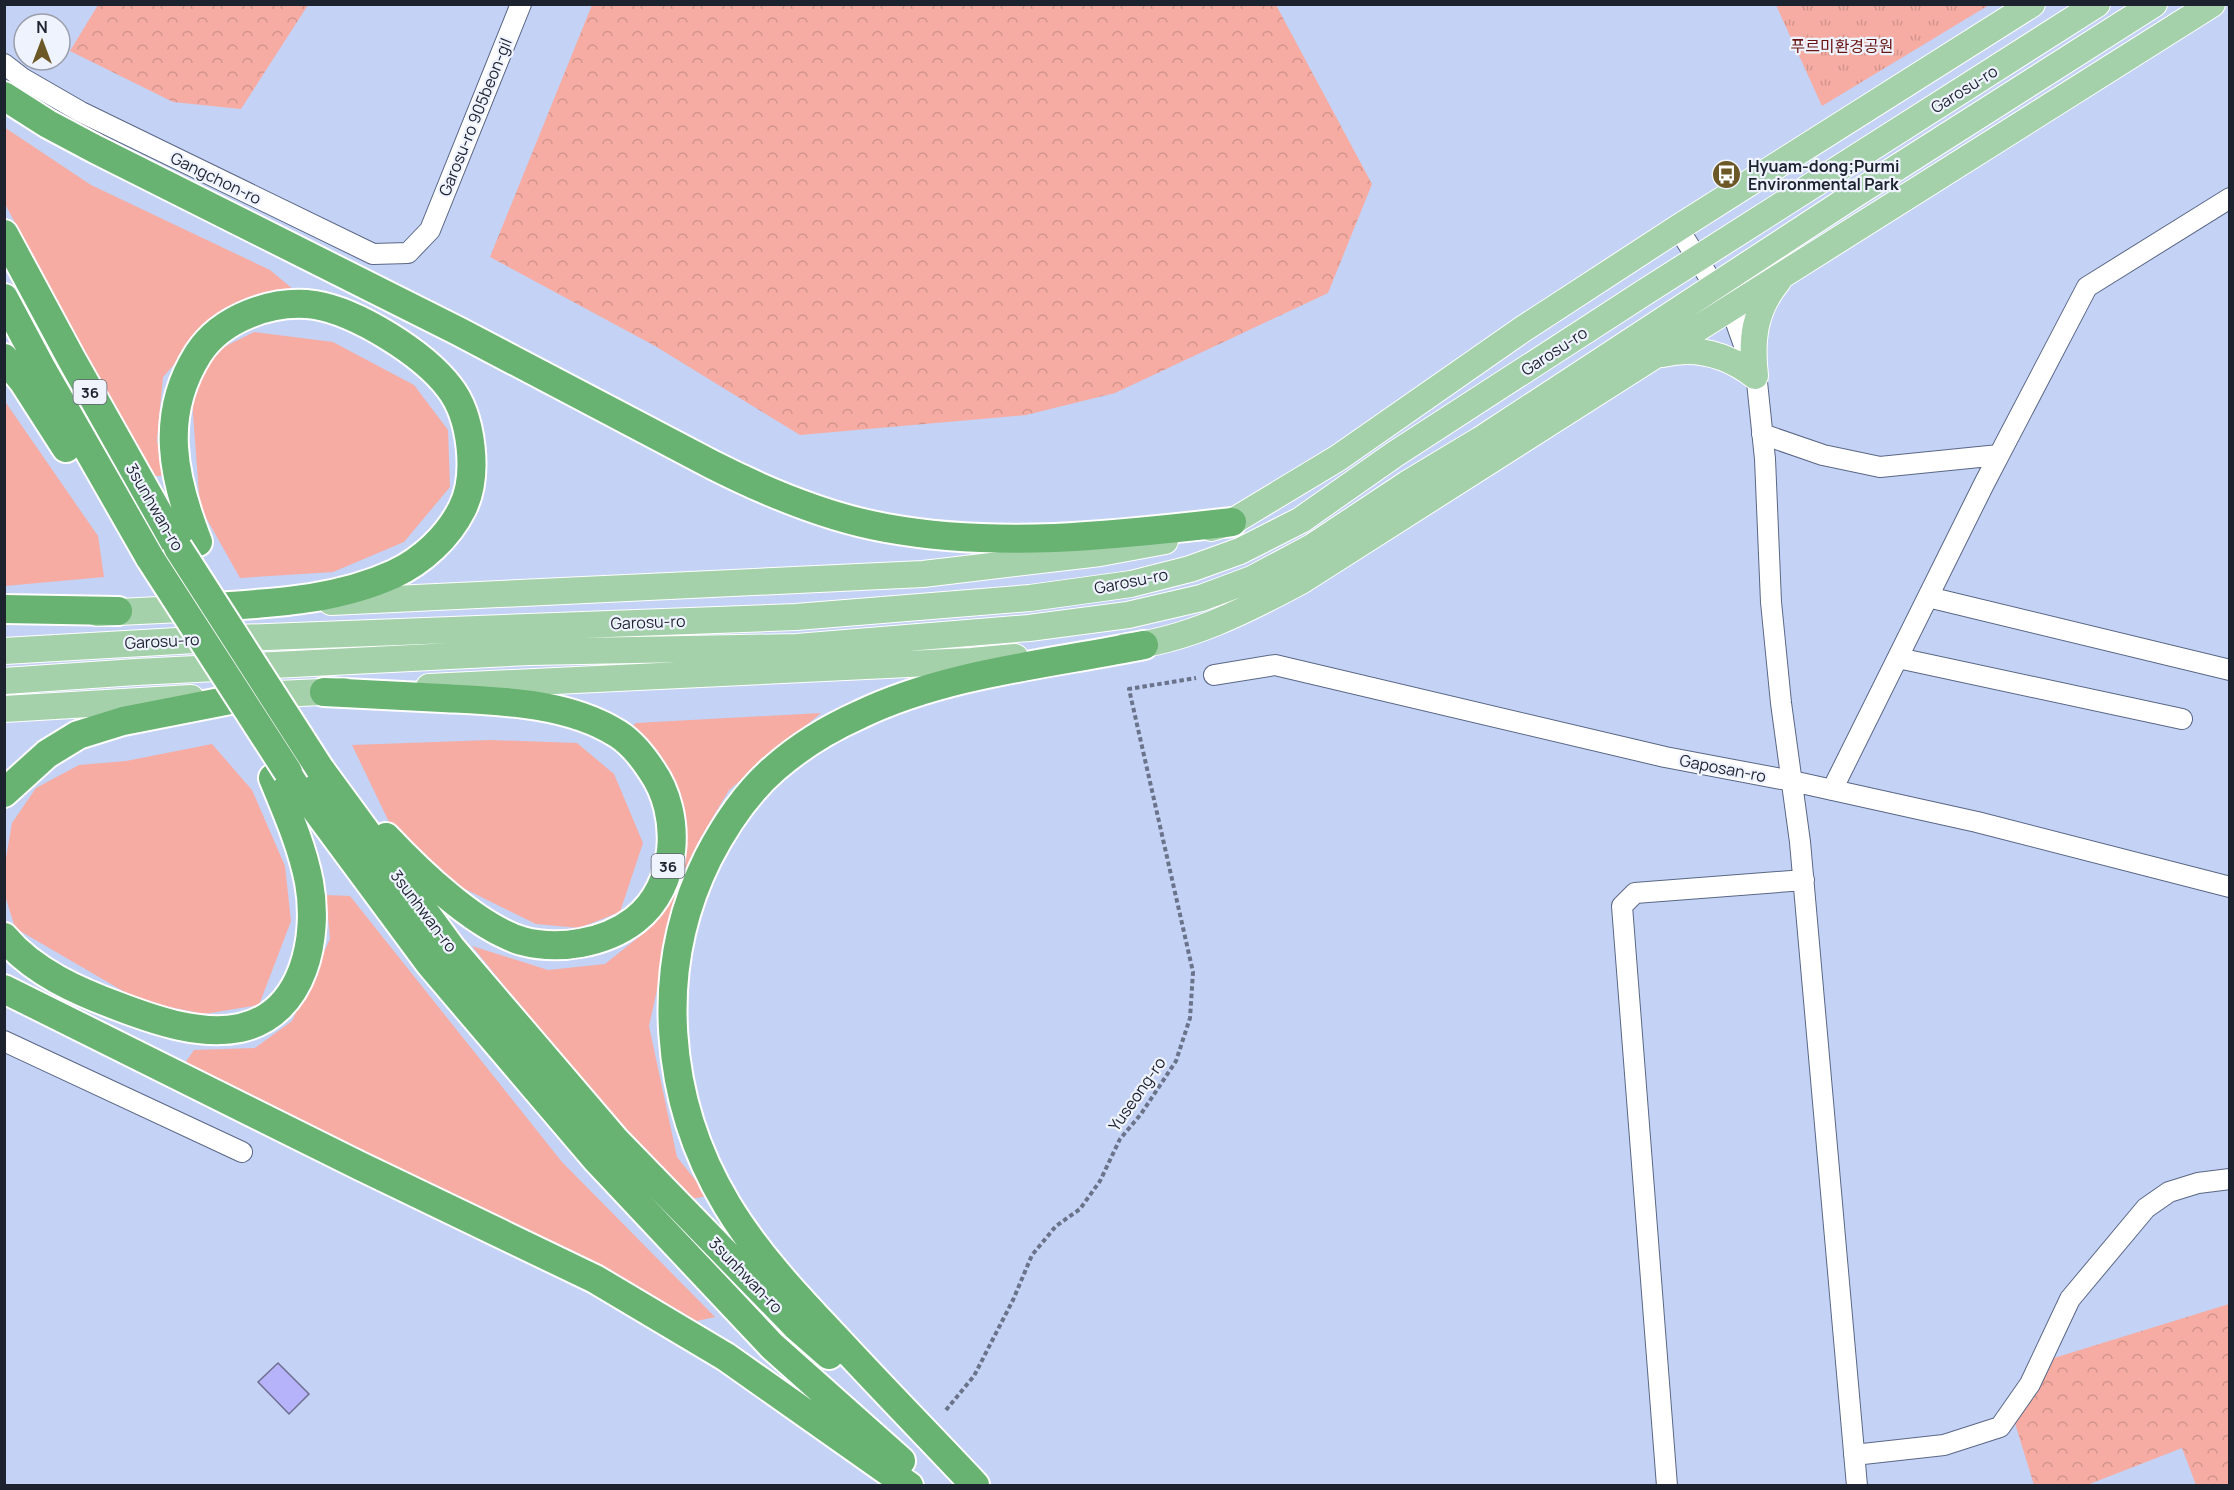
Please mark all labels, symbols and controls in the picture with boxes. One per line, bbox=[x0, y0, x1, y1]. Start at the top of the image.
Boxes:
north arrow bbox=[12, 12, 72, 72]
text: N bbox=[36, 16, 48, 38]
street label: Garosu-ro 905beon-gil bbox=[433, 35, 517, 199]
park label: 푸르미환경공원 bbox=[1790, 35, 1894, 57]
street label: Garosu-ro bbox=[1926, 60, 2002, 118]
street label: Gangchon-ro bbox=[167, 147, 265, 209]
place label: Hyuam-dong;Purmi Environmental Park bbox=[1748, 155, 1899, 195]
bus stop icon: Hyuam-dong;Purmi Environmental Park bbox=[1711, 159, 1743, 191]
street label: Garosu-ro bbox=[1517, 321, 1591, 381]
road number: 36 bbox=[74, 380, 106, 404]
street label: 3sunhwan-ro bbox=[121, 459, 189, 555]
street label: Garosu-ro bbox=[1092, 563, 1170, 599]
street label: Garosu-ro bbox=[610, 610, 686, 634]
street label: Garosu-ro bbox=[124, 628, 200, 654]
street label: Gaposan-ro bbox=[1678, 749, 1768, 787]
road number: 36 bbox=[652, 854, 684, 878]
street label: 3sunhwan-ro bbox=[386, 865, 462, 957]
street label: Yuseong-ro bbox=[1103, 1053, 1171, 1135]
street label: 3sunhwan-ro bbox=[704, 1232, 788, 1318]

